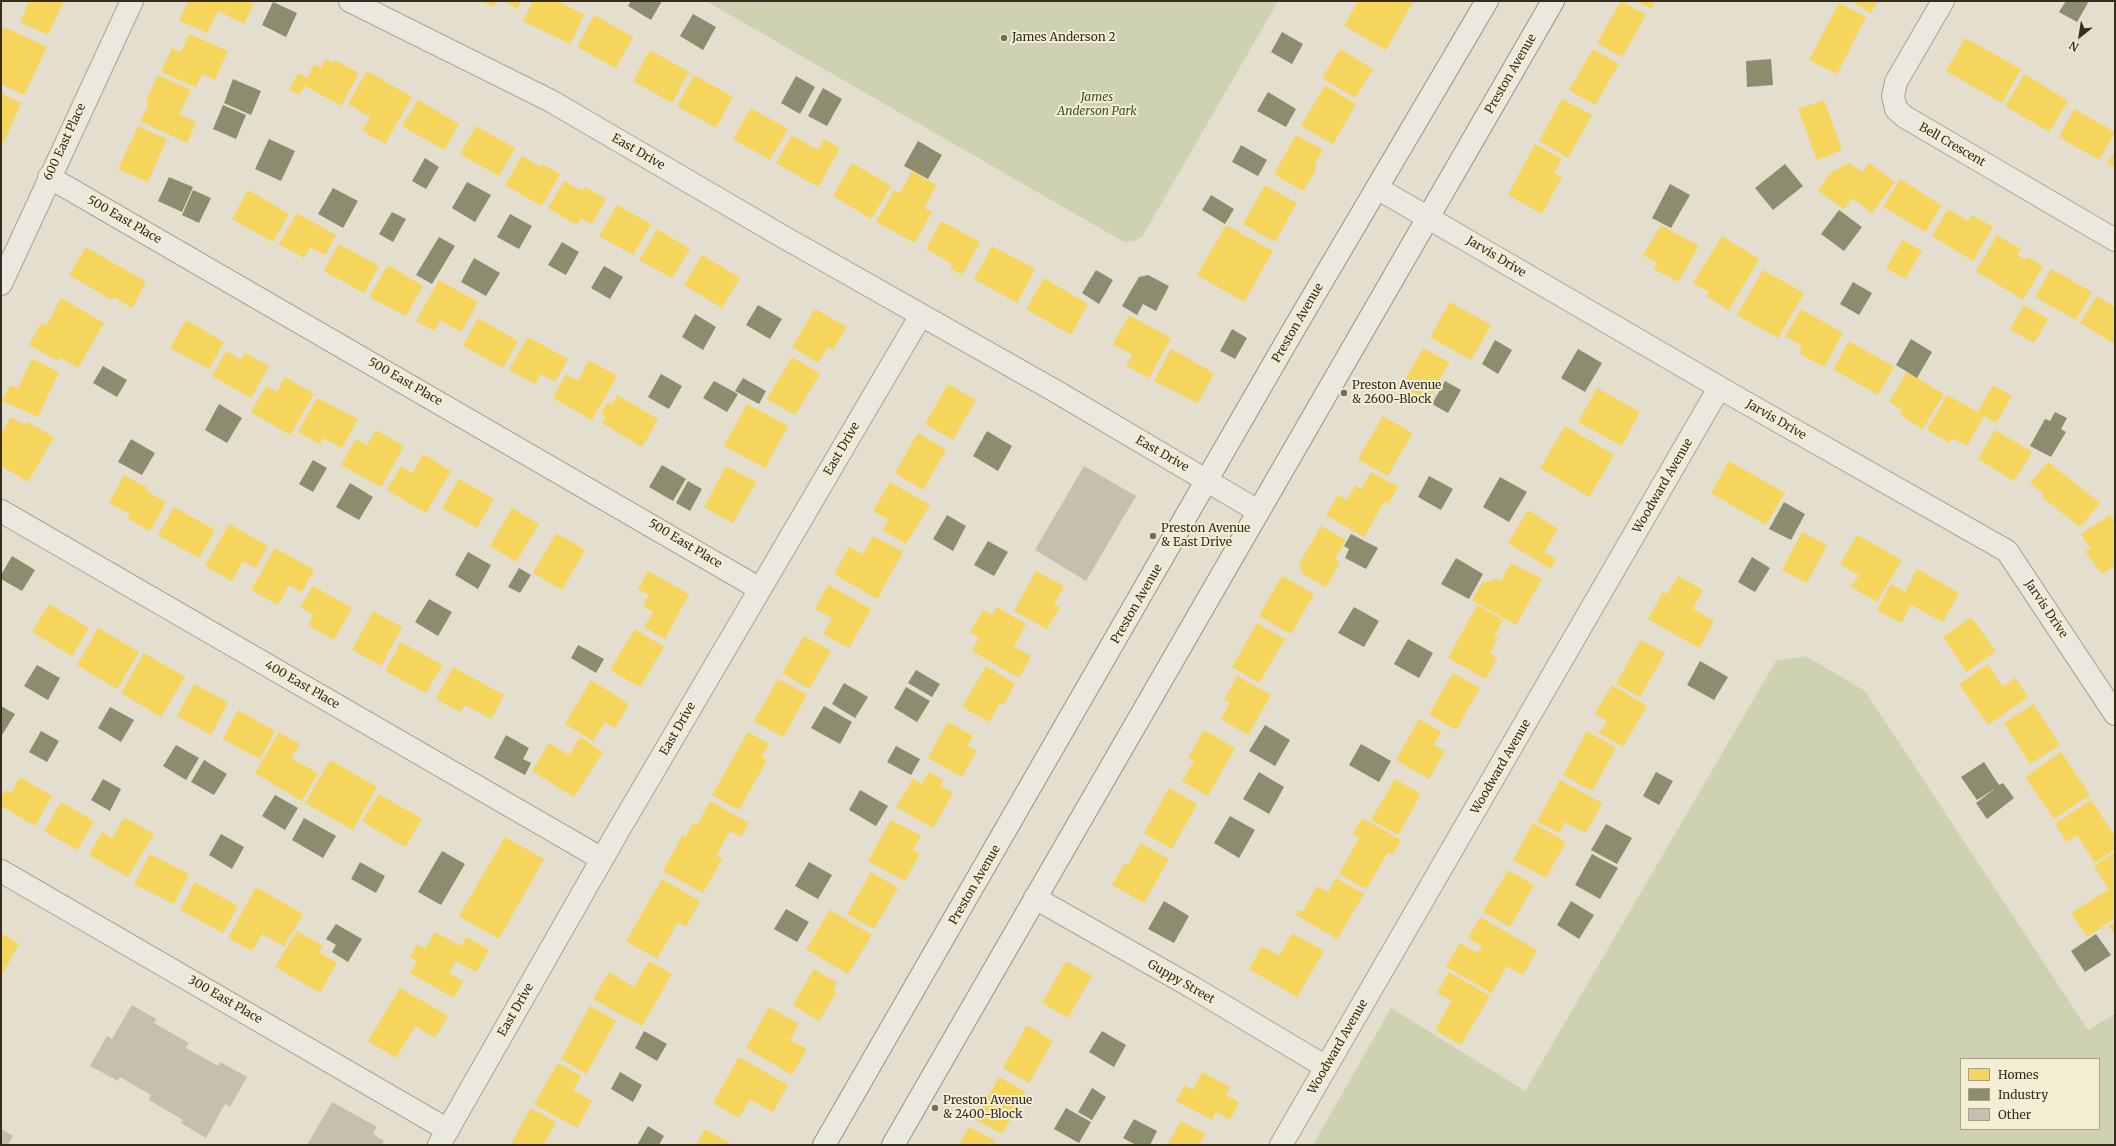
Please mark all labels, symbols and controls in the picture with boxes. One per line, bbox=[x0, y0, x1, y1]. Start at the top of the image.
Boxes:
north arrow bbox=[2060, 16, 2100, 56]
place label: James Anderson 2 bbox=[1012, 31, 1116, 45]
street label: Preston Avenue bbox=[1482, 32, 1540, 116]
marker: James Anderson 2 bbox=[999, 33, 1009, 43]
text: N bbox=[2067, 38, 2081, 55]
park label: James Anderson Park bbox=[1057, 91, 1137, 119]
street label: 600 East Place bbox=[41, 101, 89, 183]
street label: Bell Crescent bbox=[1916, 120, 1988, 170]
street label: East Drive bbox=[609, 131, 667, 173]
street label: 500 East Place bbox=[84, 193, 164, 247]
street label: Jarvis Drive bbox=[1464, 234, 1528, 280]
street label: Preston Avenue bbox=[1269, 281, 1327, 365]
street label: 500 East Place bbox=[365, 355, 445, 409]
place label: Preston Avenue & 2600-Block bbox=[1352, 379, 1441, 407]
marker: Preston Avenue & 2600-Block bbox=[1339, 388, 1349, 398]
street label: Jarvis Drive bbox=[1743, 397, 1809, 443]
street label: East Drive bbox=[821, 420, 863, 478]
street label: East Drive bbox=[1133, 433, 1191, 475]
street label: Woodward Avenue bbox=[1630, 436, 1696, 536]
street label: 500 East Place bbox=[646, 516, 724, 572]
place label: Preston Avenue & East Drive bbox=[1161, 522, 1250, 550]
marker: Preston Avenue & East Drive bbox=[1148, 531, 1158, 541]
street label: Preston Avenue bbox=[1108, 562, 1166, 646]
street label: Jarvis Drive bbox=[2021, 577, 2071, 641]
street label: 400 East Place bbox=[262, 658, 342, 712]
street label: East Drive bbox=[657, 700, 699, 758]
street label: Woodward Avenue bbox=[1468, 717, 1534, 817]
street label: Preston Avenue bbox=[946, 843, 1004, 927]
street label: Guppy Street bbox=[1145, 957, 1217, 1007]
street label: 300 East Place bbox=[185, 973, 265, 1027]
street label: East Drive bbox=[495, 981, 537, 1039]
street label: Woodward Avenue bbox=[1305, 997, 1371, 1097]
legend bbox=[1960, 1058, 2100, 1130]
text: Homes bbox=[1998, 1067, 2039, 1082]
text: Industry bbox=[1998, 1087, 2048, 1102]
place label: Preston Avenue & 2400-Block bbox=[943, 1094, 1032, 1122]
marker: Preston Avenue & 2400-Block bbox=[930, 1103, 940, 1113]
text: Other bbox=[1998, 1107, 2031, 1122]

